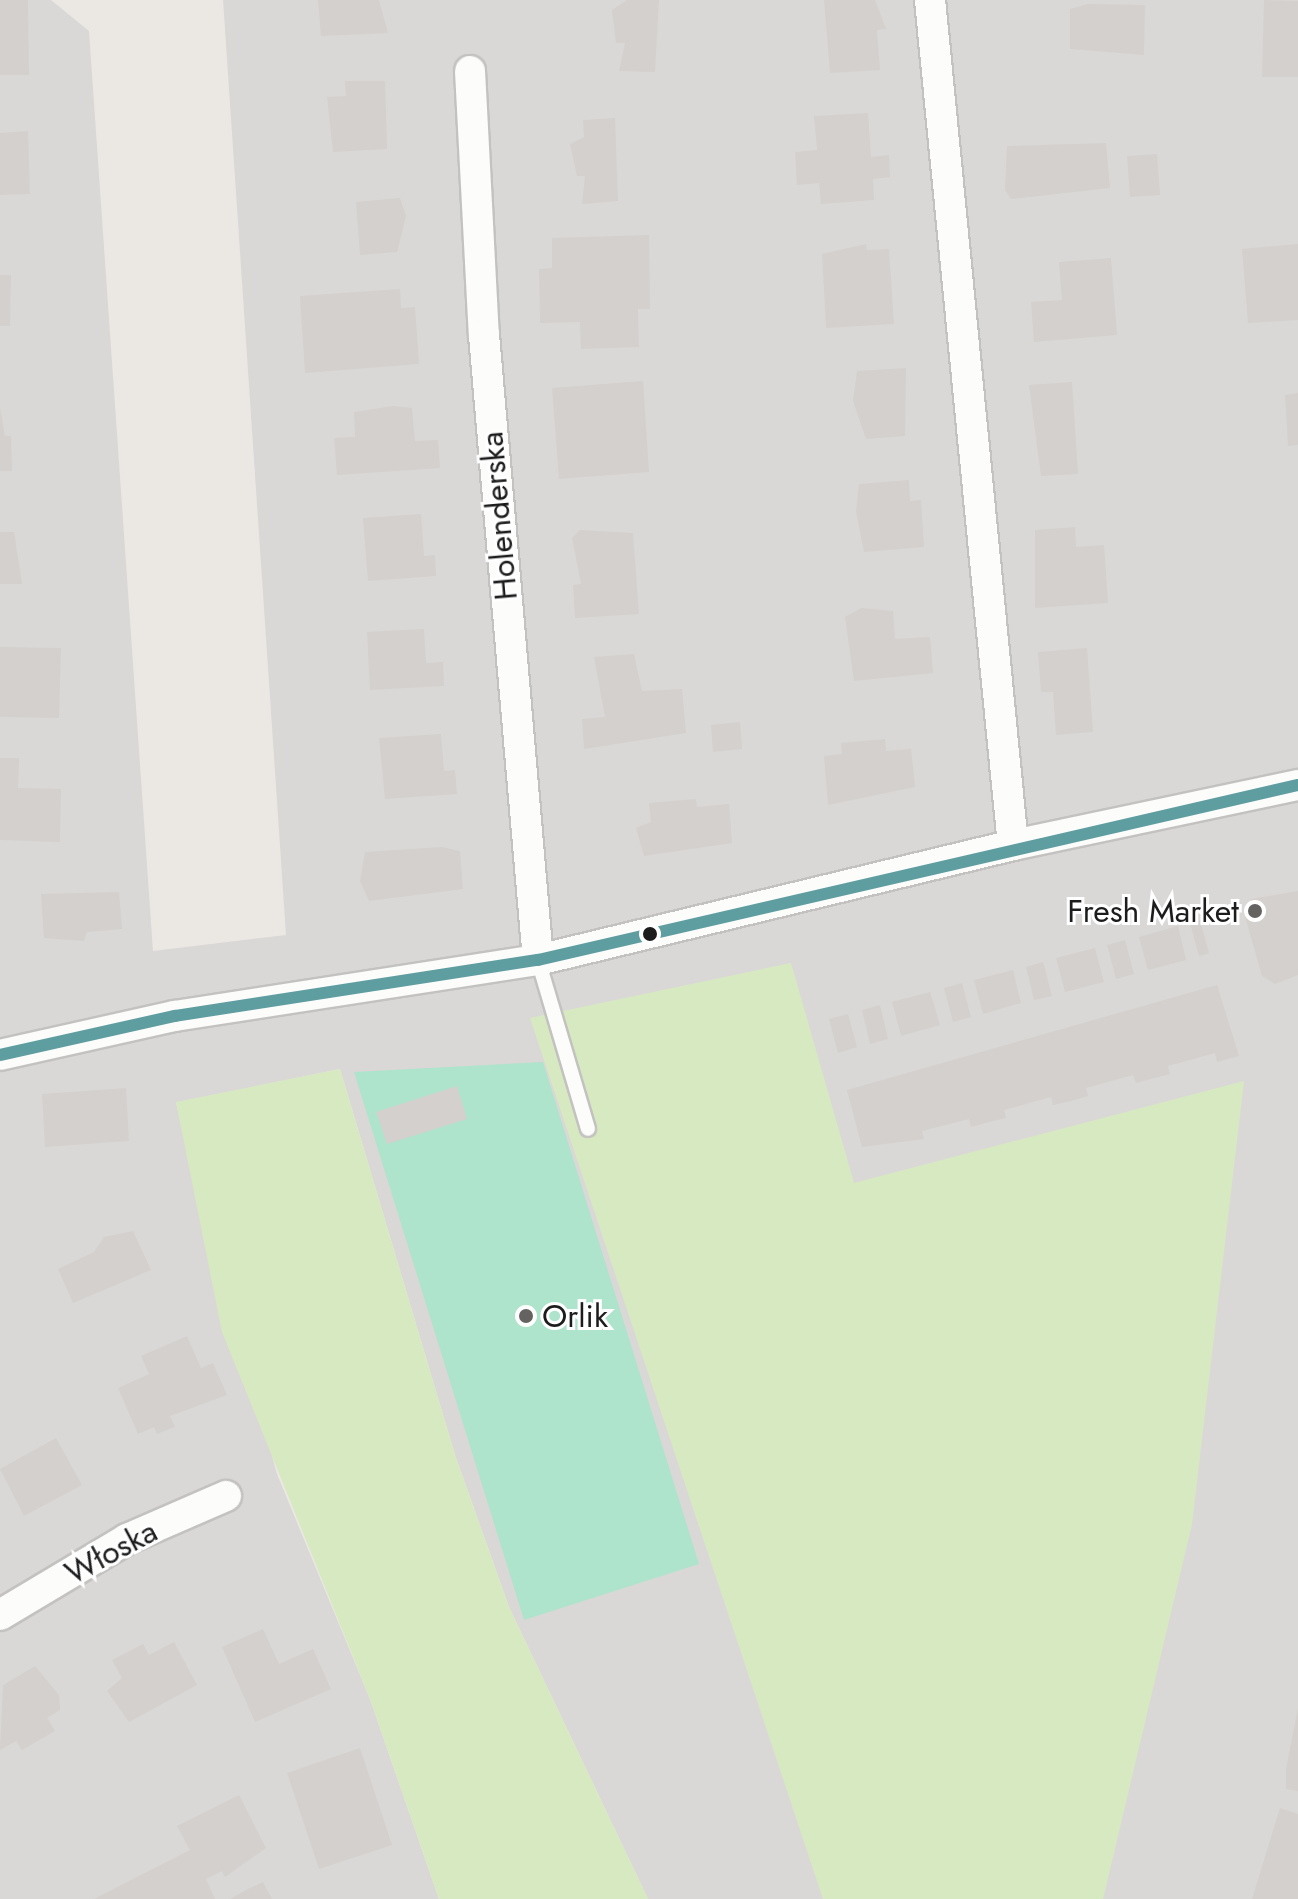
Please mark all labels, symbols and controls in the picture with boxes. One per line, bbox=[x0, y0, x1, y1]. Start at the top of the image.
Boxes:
street label: Holenderska bbox=[473, 430, 525, 602]
place label: Fresh Market bbox=[1067, 892, 1239, 930]
marker: Fresh Market bbox=[1246, 902, 1264, 920]
unlabelled marker bbox=[642, 926, 658, 942]
place label: Orlik bbox=[542, 1297, 608, 1335]
marker: Orlik bbox=[517, 1307, 535, 1325]
street label: Włoska bbox=[58, 1512, 164, 1592]

